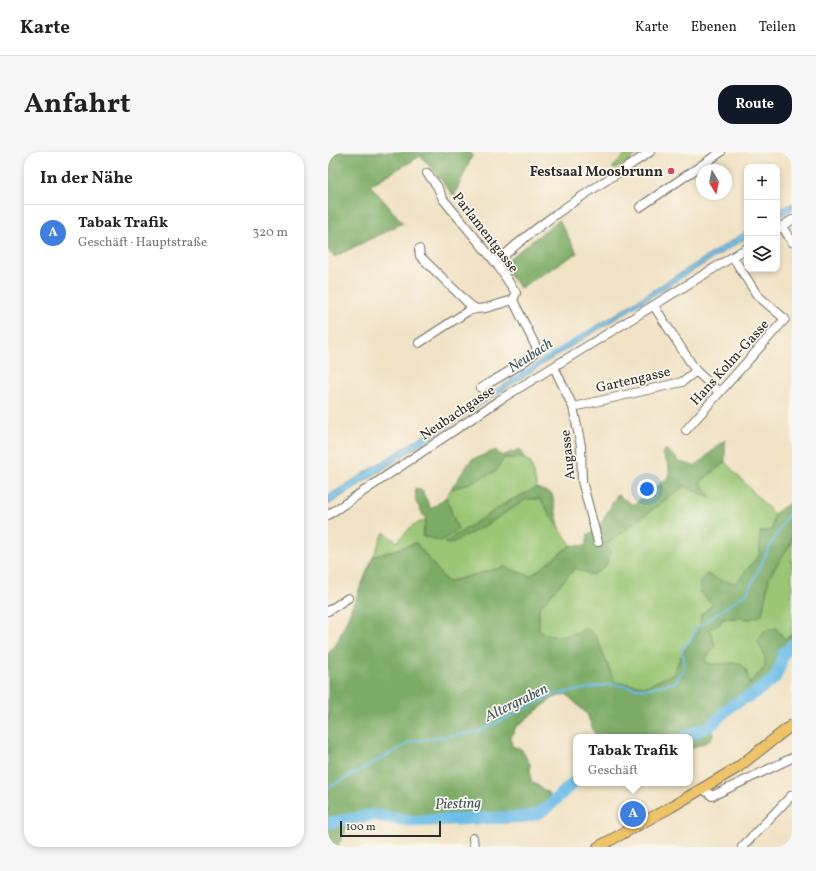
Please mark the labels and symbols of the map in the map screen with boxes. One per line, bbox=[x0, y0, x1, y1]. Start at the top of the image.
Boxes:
place label: Festsaal Moosbrunn bbox=[530, 163, 663, 182]
north arrow bbox=[696, 164, 732, 200]
marker: Festsaal Moosbrunn bbox=[666, 166, 676, 176]
street label: Parlamentgasse bbox=[447, 189, 522, 277]
street label: Hans Kolm-Gasse bbox=[686, 316, 774, 410]
water label: Neubach bbox=[504, 334, 557, 379]
street label: Gartengasse bbox=[594, 363, 673, 398]
street label: Neubachgasse bbox=[417, 381, 499, 445]
street label: Augasse bbox=[556, 429, 581, 481]
your location bbox=[637, 479, 657, 499]
water label: Altergraben bbox=[481, 679, 552, 728]
water label: Piesting bbox=[435, 793, 482, 816]
pin: A bbox=[620, 799, 646, 829]
scale bar bbox=[340, 819, 441, 838]

